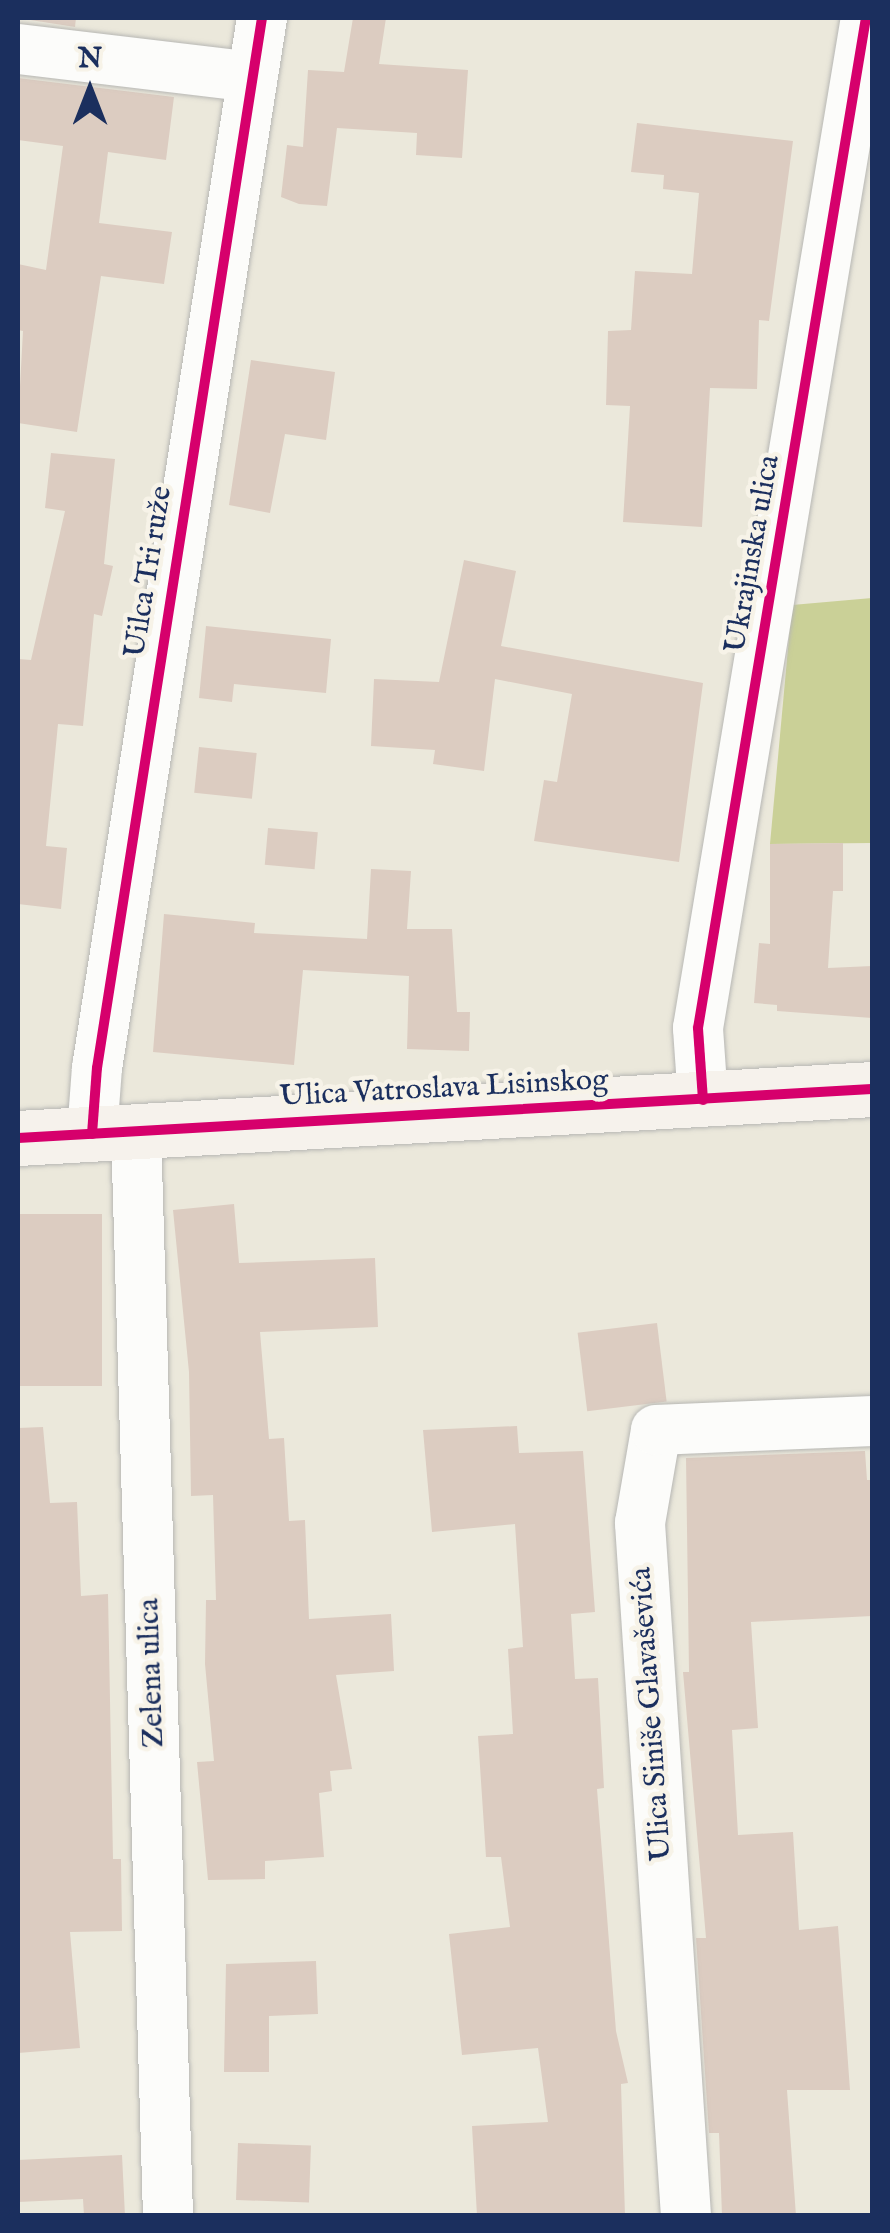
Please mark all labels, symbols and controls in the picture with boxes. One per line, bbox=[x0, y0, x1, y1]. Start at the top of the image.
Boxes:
north arrow bbox=[40, 40, 140, 140]
text: N bbox=[78, 42, 102, 77]
street label: Ukrajinska ulica bbox=[718, 452, 788, 656]
street label: Uilca Tri ruže bbox=[118, 484, 180, 660]
street label: Ulica Vatroslava Lisinskog bbox=[279, 1062, 609, 1116]
street label: Ulica Siniše Glavaševića bbox=[624, 1566, 680, 1862]
street label: Zelena ulica bbox=[131, 1598, 173, 1748]

